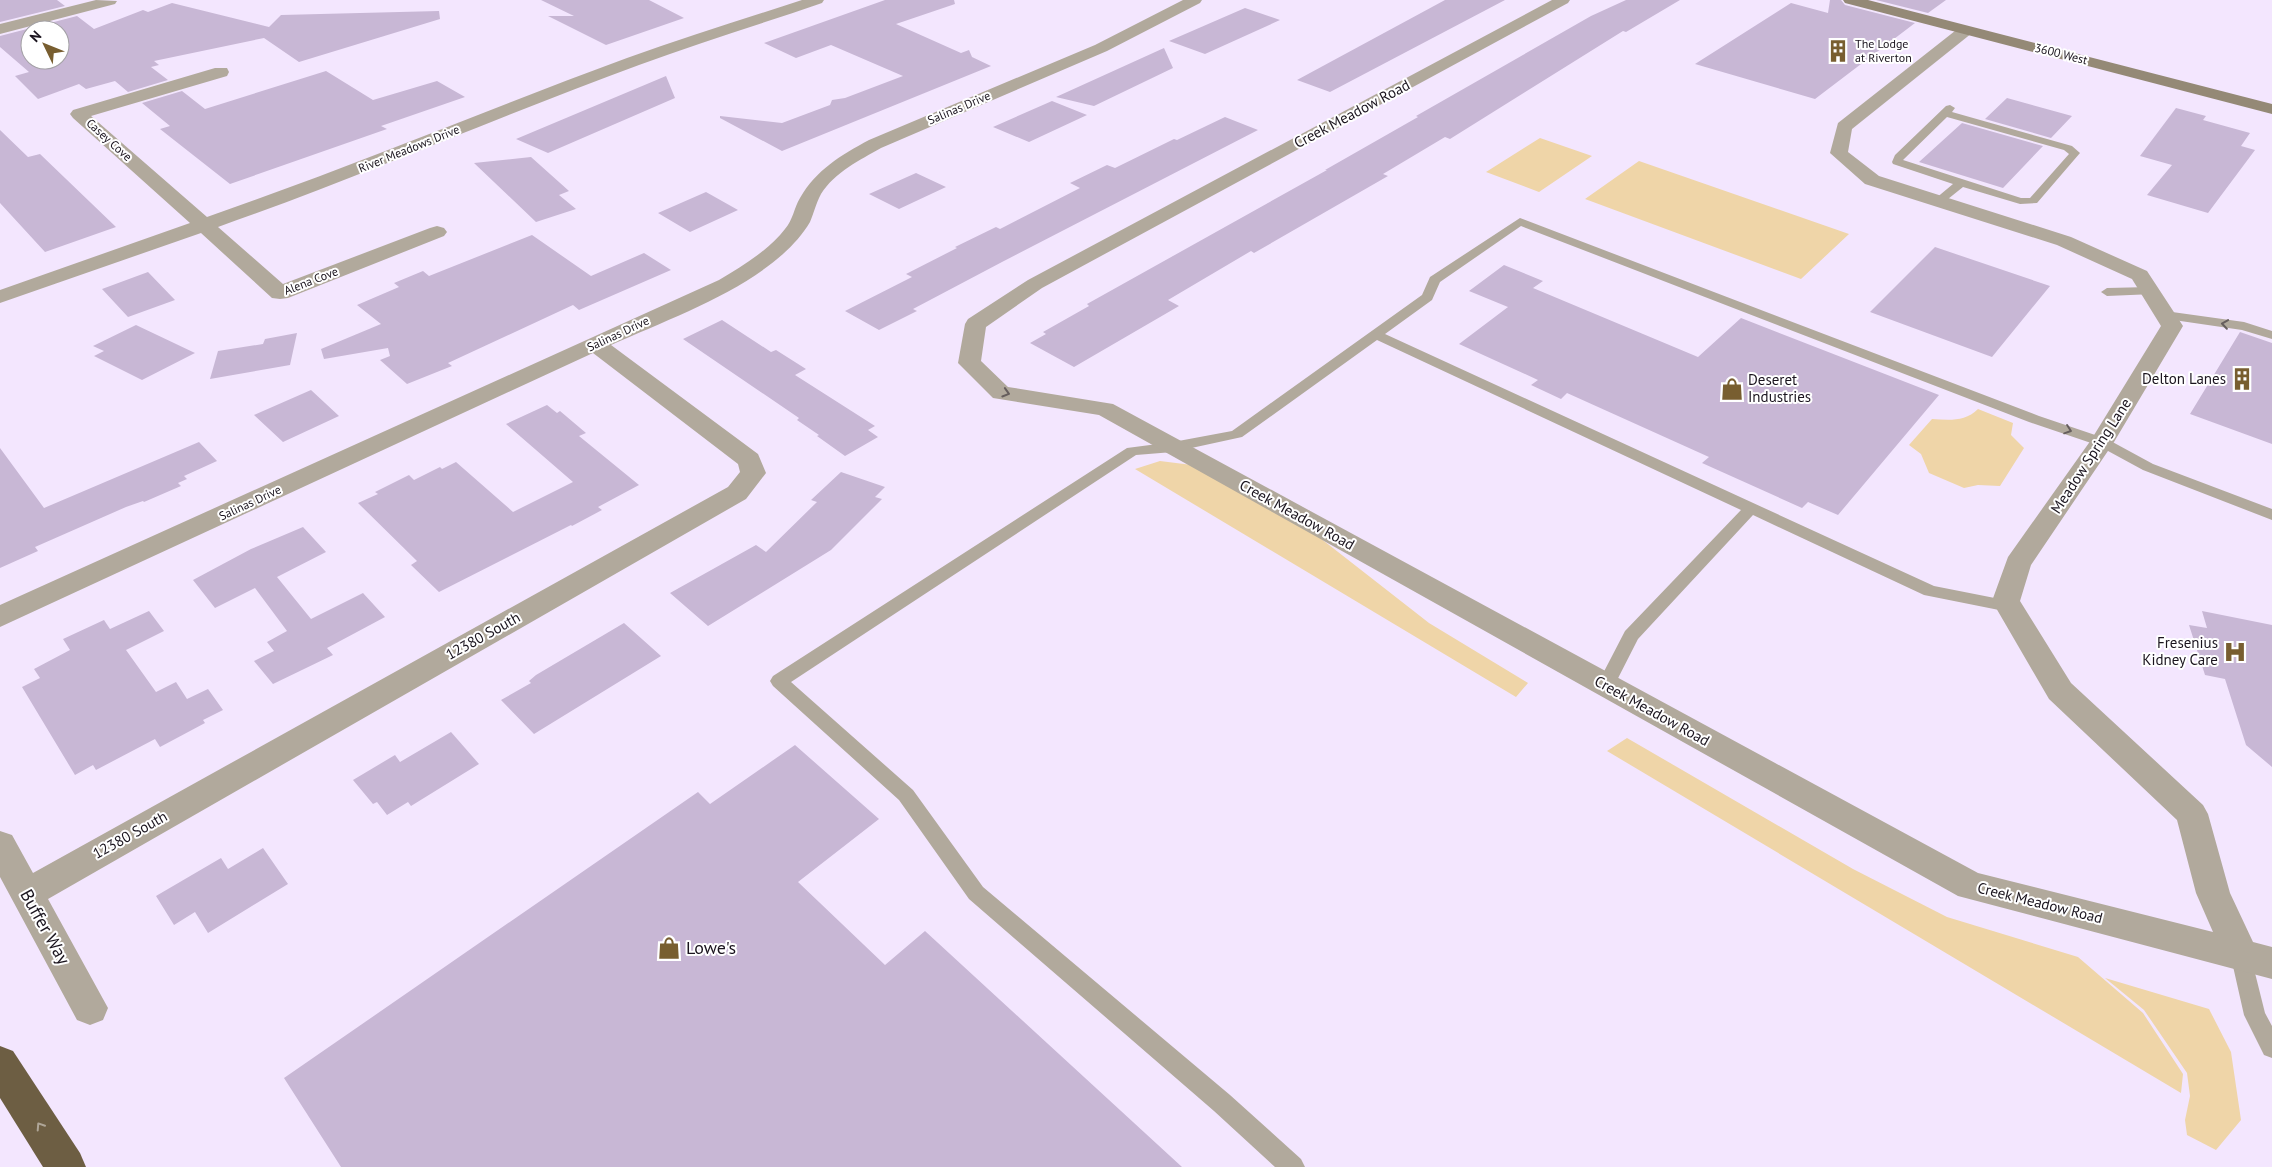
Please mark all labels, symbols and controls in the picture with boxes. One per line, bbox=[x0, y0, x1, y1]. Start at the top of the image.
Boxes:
north arrow bbox=[20, 20, 70, 70]
text: N bbox=[26, 27, 45, 46]
place label: The Lodge at Riverton bbox=[1855, 36, 1912, 65]
building icon: The Lodge at Riverton bbox=[1825, 38, 1851, 64]
street label: 3600 West bbox=[2033, 40, 2089, 67]
street label: Creek Meadow Road bbox=[1291, 75, 1413, 152]
street label: Salinas Drive bbox=[925, 88, 992, 127]
street label: Casey Cove bbox=[83, 115, 135, 164]
street label: River Meadows Drive bbox=[356, 121, 462, 176]
street label: Alena Cove bbox=[282, 263, 340, 298]
street label: Salinas Drive bbox=[584, 313, 651, 354]
one-way arrow bbox=[2221, 319, 2229, 329]
building icon: Delton Lanes bbox=[2229, 366, 2255, 392]
place label: Delton Lanes bbox=[2142, 369, 2226, 388]
place label: Deseret Industries bbox=[1748, 370, 1811, 406]
shop icon: Deseret Industries bbox=[1719, 376, 1745, 402]
one-way arrow bbox=[1001, 387, 1010, 397]
street label: Meadow Spring Lane bbox=[2046, 394, 2135, 517]
one-way arrow bbox=[2063, 424, 2072, 434]
street label: Creek Meadow Road bbox=[1236, 475, 1358, 554]
street label: Salinas Drive bbox=[216, 482, 283, 523]
street label: 12380 South bbox=[442, 607, 523, 664]
place label: Fresenius Kidney Care bbox=[2142, 633, 2218, 669]
hospital icon: Fresenius Kidney Care bbox=[2222, 639, 2248, 665]
street label: Creek Meadow Road bbox=[1591, 671, 1713, 750]
street label: 12380 South bbox=[89, 806, 170, 863]
street label: Creek Meadow Road bbox=[1975, 878, 2105, 927]
street label: Buffer Way bbox=[15, 885, 76, 969]
shop icon: Lowe's bbox=[656, 935, 682, 961]
place label: Lowe's bbox=[686, 936, 736, 959]
one-way arrow bbox=[37, 1122, 46, 1132]

